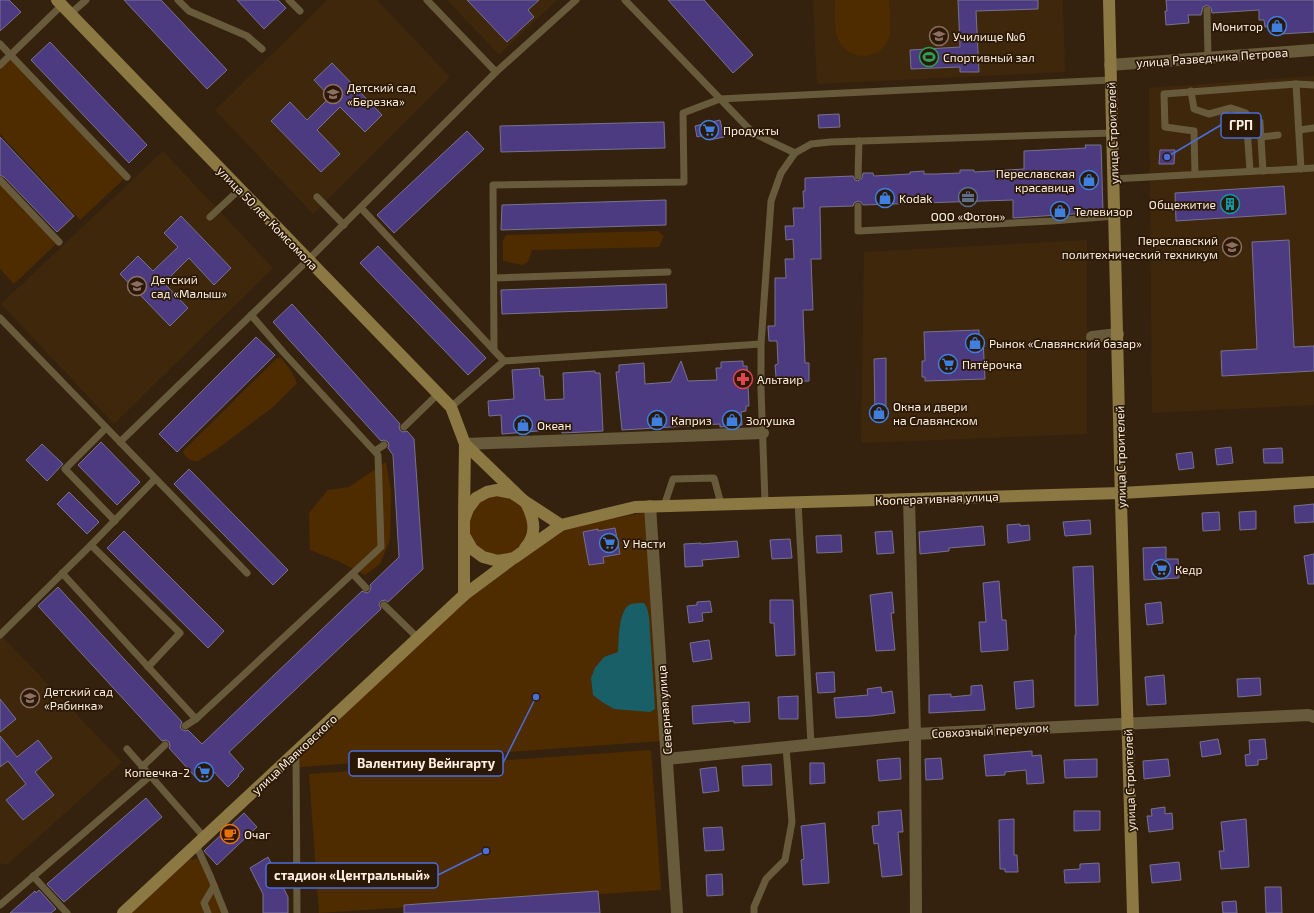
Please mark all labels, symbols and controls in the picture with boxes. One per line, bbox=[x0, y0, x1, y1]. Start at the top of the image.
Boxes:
shop icon: Монитор bbox=[1266, 15, 1288, 37]
place label: Монитор bbox=[1212, 19, 1263, 33]
school or university icon: Училище №6 bbox=[928, 25, 950, 47]
place label: Училище №6 bbox=[953, 29, 1026, 43]
street label: улица Разведчика Петрова bbox=[1136, 45, 1288, 70]
sports icon: Спортивный зал bbox=[918, 46, 940, 68]
place label: Спортивный зал bbox=[943, 50, 1035, 64]
place label: Детский сад «Березка» bbox=[347, 80, 416, 108]
street label: улица Строителей bbox=[1103, 82, 1122, 184]
school or university icon: Детский сад «Березка» bbox=[322, 83, 344, 105]
callout: ГРП bbox=[1221, 113, 1261, 138]
text: ГРП bbox=[1229, 117, 1253, 133]
supermarket icon: Продукты bbox=[698, 119, 720, 141]
place label: Продукты bbox=[723, 123, 779, 138]
street label: улица 50 лет Комсомола bbox=[214, 163, 321, 273]
place label: Переславская красавица bbox=[996, 166, 1075, 194]
shop icon: Переславская красавица bbox=[1078, 169, 1100, 191]
office icon: ООО «Фотон» bbox=[957, 186, 979, 208]
shop icon: Kodak bbox=[874, 187, 896, 209]
place label: Kodak bbox=[899, 191, 932, 205]
building icon: Общежитие bbox=[1219, 193, 1241, 215]
place label: Общежитие bbox=[1149, 197, 1216, 211]
shop icon: Телевизор bbox=[1049, 200, 1071, 222]
place label: Телевизор bbox=[1074, 204, 1133, 218]
place label: ООО «Фотон» bbox=[931, 209, 1005, 223]
place label: Переславский политехнический техникум bbox=[1062, 233, 1218, 262]
school or university icon: Переславский политехнический техникум bbox=[1221, 236, 1243, 258]
place label: Детский сад «Малыш» bbox=[151, 272, 227, 300]
school or university icon: Детский сад «Малыш» bbox=[126, 275, 148, 297]
shop icon: Рынок «Славянский базар» bbox=[964, 332, 986, 354]
place label: Рынок «Славянский базар» bbox=[989, 336, 1142, 350]
supermarket icon: Пятёрочка bbox=[937, 353, 959, 375]
place label: Пятёрочка bbox=[962, 357, 1022, 371]
pharmacy icon: Альтаир bbox=[732, 368, 754, 390]
place label: Альтаир bbox=[757, 372, 803, 386]
place label: Окна и двери на Славянском bbox=[893, 399, 978, 427]
shop icon: Окна и двери на Славянском bbox=[868, 402, 890, 424]
street label: улица Строителей bbox=[1112, 406, 1129, 508]
shop icon: Каприз bbox=[646, 409, 668, 431]
shop icon: Золушка bbox=[721, 409, 743, 431]
place label: Каприз bbox=[671, 413, 712, 427]
place label: Золушка bbox=[746, 413, 795, 428]
shop icon: Океан bbox=[512, 414, 534, 436]
place label: Океан bbox=[537, 418, 571, 432]
street label: Кооперативная улица bbox=[875, 489, 999, 508]
supermarket icon: У Насти bbox=[598, 532, 620, 554]
place label: У Насти bbox=[623, 536, 666, 550]
supermarket icon: Кедр bbox=[1150, 558, 1172, 580]
place label: Кедр bbox=[1175, 562, 1203, 576]
street label: Северная улица bbox=[654, 665, 675, 755]
place label: Детский сад «Рябинка» bbox=[44, 684, 113, 712]
school or university icon: Детский сад «Рябинка» bbox=[19, 687, 41, 709]
street label: улица Маяковского bbox=[249, 711, 340, 798]
street label: Совхозный переулок bbox=[931, 720, 1050, 741]
street label: улица Строителей bbox=[1120, 729, 1139, 831]
callout: Валентину Вейнгарту bbox=[349, 751, 503, 776]
text: Валентину Вейнгарту bbox=[357, 755, 496, 771]
supermarket icon: Копеечка-2 bbox=[193, 761, 215, 783]
place label: Копеечка-2 bbox=[125, 765, 190, 779]
cafe icon: Очаг bbox=[219, 823, 241, 845]
place label: Очаг bbox=[244, 827, 271, 841]
callout: стадион «Центральный» bbox=[266, 863, 438, 888]
text: стадион «Центральный» bbox=[274, 867, 430, 883]

